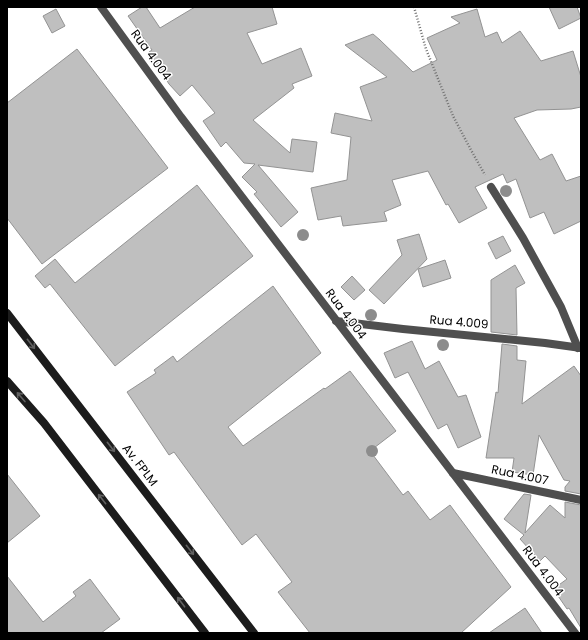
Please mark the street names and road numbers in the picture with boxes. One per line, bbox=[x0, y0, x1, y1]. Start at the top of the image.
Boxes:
street label: Rua 4.004 bbox=[127, 26, 176, 84]
street label: Rua 4.004 bbox=[322, 285, 371, 343]
street label: Rua 4.009 bbox=[429, 310, 489, 333]
street label: Av. FPLM bbox=[119, 440, 162, 489]
street label: Rua 4.007 bbox=[490, 460, 551, 489]
street label: Rua 4.004 bbox=[519, 542, 568, 600]

